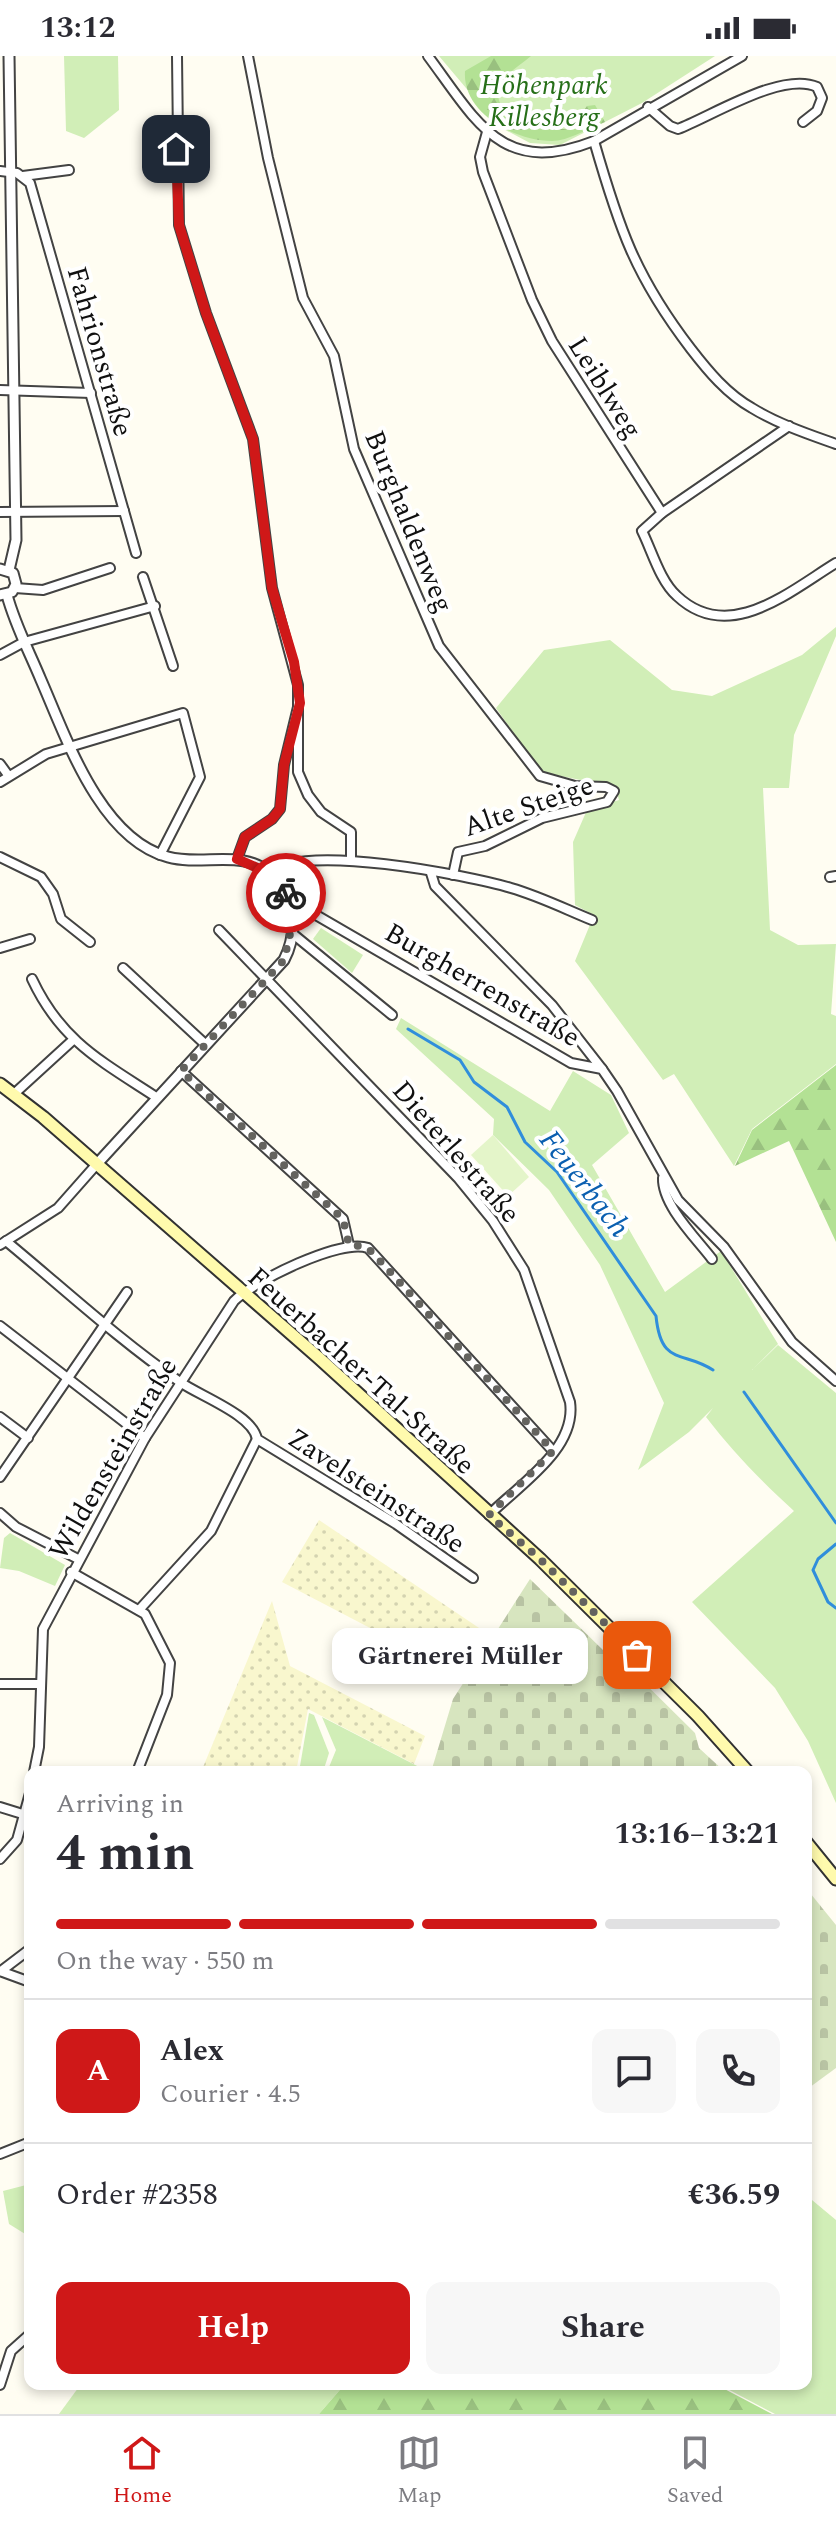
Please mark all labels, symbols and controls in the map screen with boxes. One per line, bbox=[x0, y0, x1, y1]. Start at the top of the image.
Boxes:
text: 13:12 bbox=[40, 5, 115, 51]
park label: Höhenpark Killesberg bbox=[480, 64, 608, 139]
pin bbox=[142, 115, 210, 183]
icon: home bbox=[154, 127, 198, 171]
street label: Fahrionstraße bbox=[55, 261, 144, 442]
street label: Leiblweg bbox=[556, 328, 653, 447]
street label: Burghaldenweg bbox=[352, 424, 465, 619]
street label: Alte Steige bbox=[457, 764, 599, 849]
courier bbox=[246, 853, 326, 933]
icon: bike bbox=[264, 871, 308, 915]
street label: Burgherrenstraße bbox=[376, 912, 588, 1059]
street label: Dieterlestraße bbox=[381, 1071, 530, 1233]
water label: Feuerbach bbox=[527, 1120, 641, 1248]
street label: Feuerbacher-Tal-Straße bbox=[237, 1257, 485, 1486]
street label: Wildensteinstraße bbox=[38, 1349, 189, 1568]
street label: Zavelsteinstraße bbox=[279, 1417, 474, 1565]
pin bbox=[603, 1621, 671, 1689]
callout: Gärtnerei Müller bbox=[333, 1627, 589, 1683]
icon: bag bbox=[615, 1633, 659, 1677]
text: Gärtnerei Müller bbox=[358, 1636, 562, 1676]
text: Arriving in bbox=[56, 1784, 184, 1824]
text: 13:16–13:21 bbox=[614, 1811, 780, 1857]
text: 4 min bbox=[56, 1814, 194, 1893]
text: On the way · 550 m bbox=[56, 1941, 274, 1981]
text: Alex bbox=[160, 2028, 224, 2074]
button: chat bbox=[592, 2029, 676, 2113]
button: phone bbox=[696, 2029, 780, 2113]
text: A bbox=[86, 2048, 110, 2094]
text: Courier · 4.5 bbox=[160, 2074, 301, 2114]
text: Order #2358 bbox=[56, 2172, 218, 2218]
text: €36.59 bbox=[688, 2172, 780, 2218]
button: Help bbox=[56, 2282, 410, 2374]
button: Share bbox=[426, 2282, 780, 2374]
tab: Home bbox=[113, 2431, 172, 2512]
tab: Map bbox=[397, 2431, 442, 2512]
tab: Saved bbox=[667, 2431, 723, 2512]

